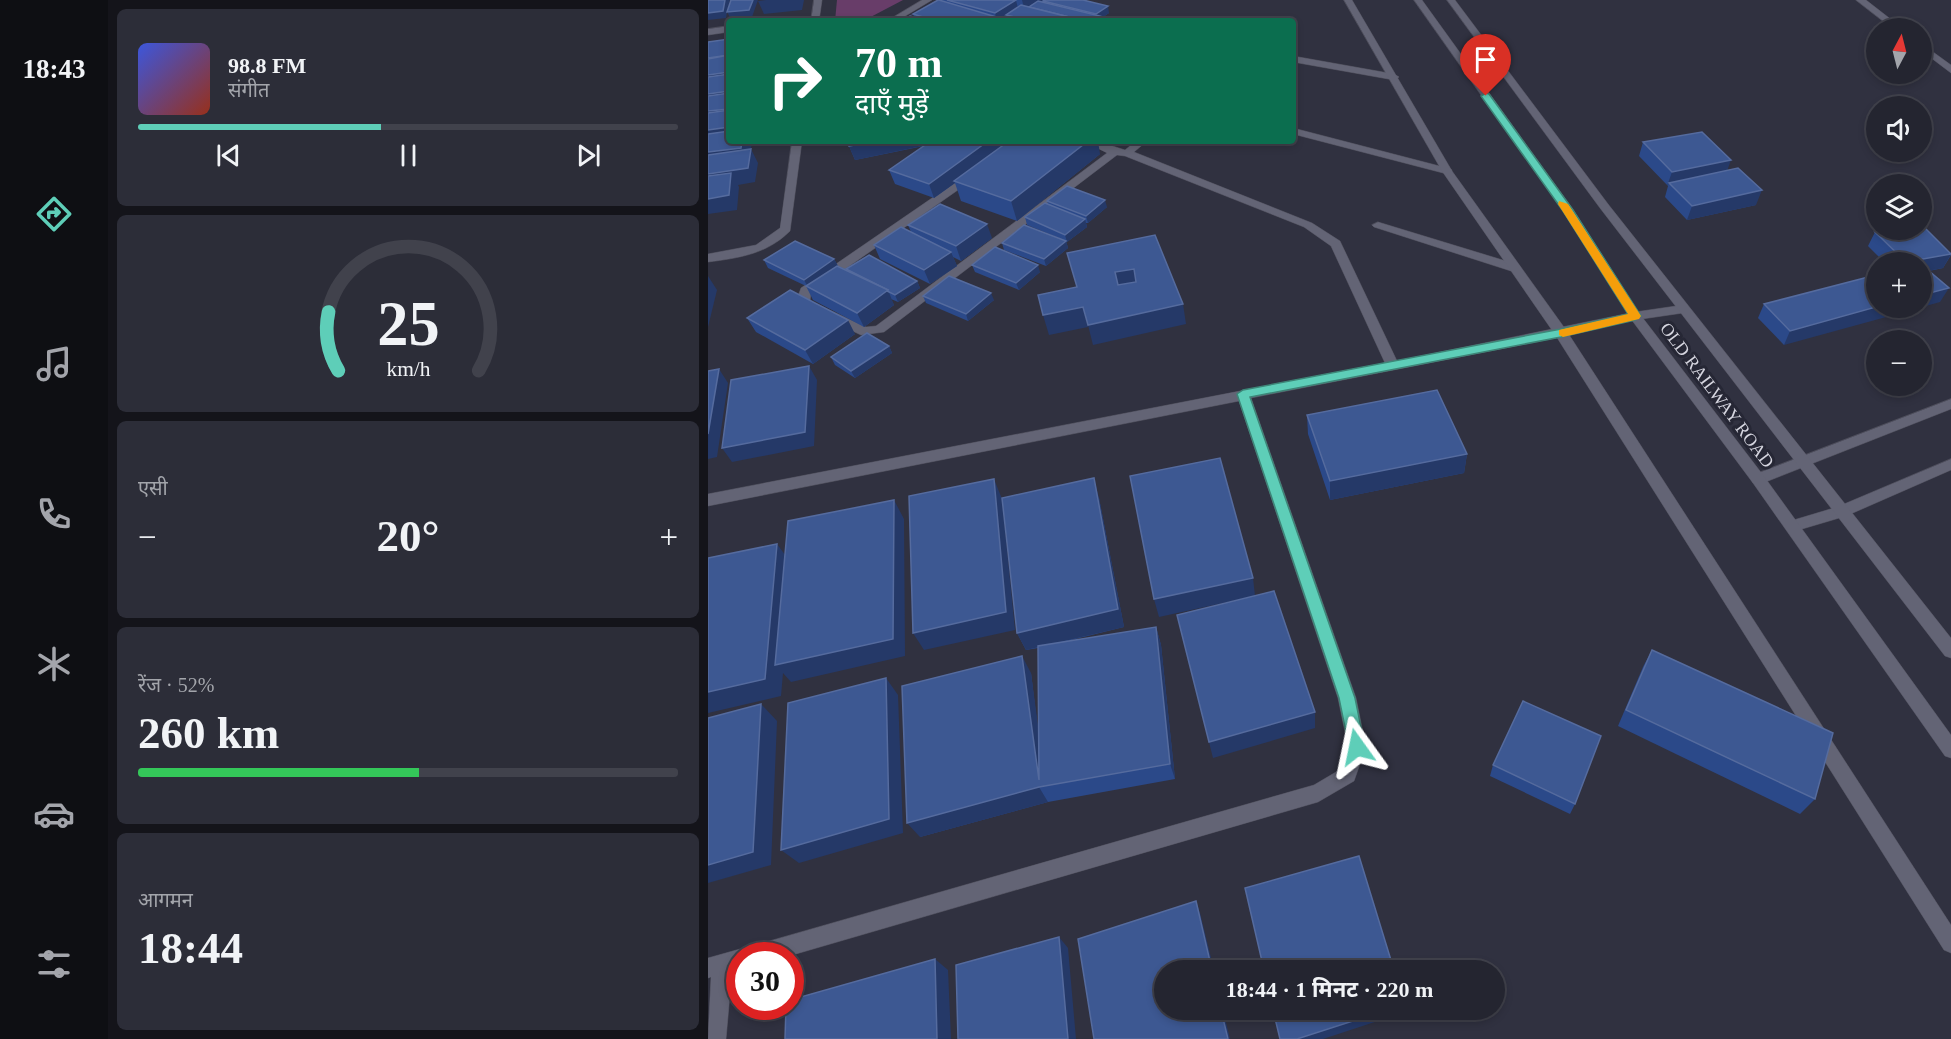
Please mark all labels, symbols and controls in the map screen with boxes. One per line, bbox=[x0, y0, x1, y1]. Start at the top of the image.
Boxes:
north arrow bbox=[1866, 18, 1932, 84]
map controls bbox=[1866, 18, 1932, 396]
pin bbox=[1460, 34, 1511, 96]
text: 70 m bbox=[855, 40, 943, 86]
icon: right bbox=[756, 42, 834, 120]
icon: arrive bbox=[1469, 43, 1502, 76]
text: 98.8 FM bbox=[228, 53, 306, 78]
text: 18:43 bbox=[23, 54, 86, 84]
text: संगीत bbox=[228, 79, 269, 101]
text: दाएँ मुड़ें bbox=[855, 89, 929, 119]
button: sound bbox=[1866, 96, 1932, 162]
icon: previous bbox=[212, 139, 245, 172]
icon: pause bbox=[392, 139, 425, 172]
icon: next bbox=[572, 139, 605, 172]
button: layers bbox=[1866, 174, 1932, 240]
icon: directions bbox=[33, 193, 75, 235]
button: + bbox=[1866, 252, 1932, 318]
text: 25 bbox=[377, 289, 439, 358]
street label: OLD RAILWAY ROAD bbox=[1656, 319, 1778, 471]
button: − bbox=[1866, 330, 1932, 396]
icon: music bbox=[33, 343, 75, 385]
text: km/h bbox=[386, 357, 430, 381]
text: एसी bbox=[138, 477, 168, 499]
icon: phone bbox=[33, 493, 75, 535]
text: 20° bbox=[377, 511, 440, 561]
text: − bbox=[138, 519, 157, 555]
text: + bbox=[659, 519, 678, 555]
icon: climate bbox=[33, 643, 75, 685]
text: रेंज · 52% bbox=[138, 674, 214, 696]
text: 260 km bbox=[138, 708, 279, 758]
position arrow bbox=[1325, 715, 1389, 779]
icon: car bbox=[33, 793, 75, 835]
text: आगमन bbox=[138, 889, 193, 911]
text: 18:44 bbox=[138, 923, 243, 973]
speed limit sign: 30 bbox=[726, 942, 804, 1020]
icon: filters bbox=[33, 943, 75, 985]
text: 18:44 · 1 मिनट · 220 m bbox=[1226, 977, 1433, 1002]

